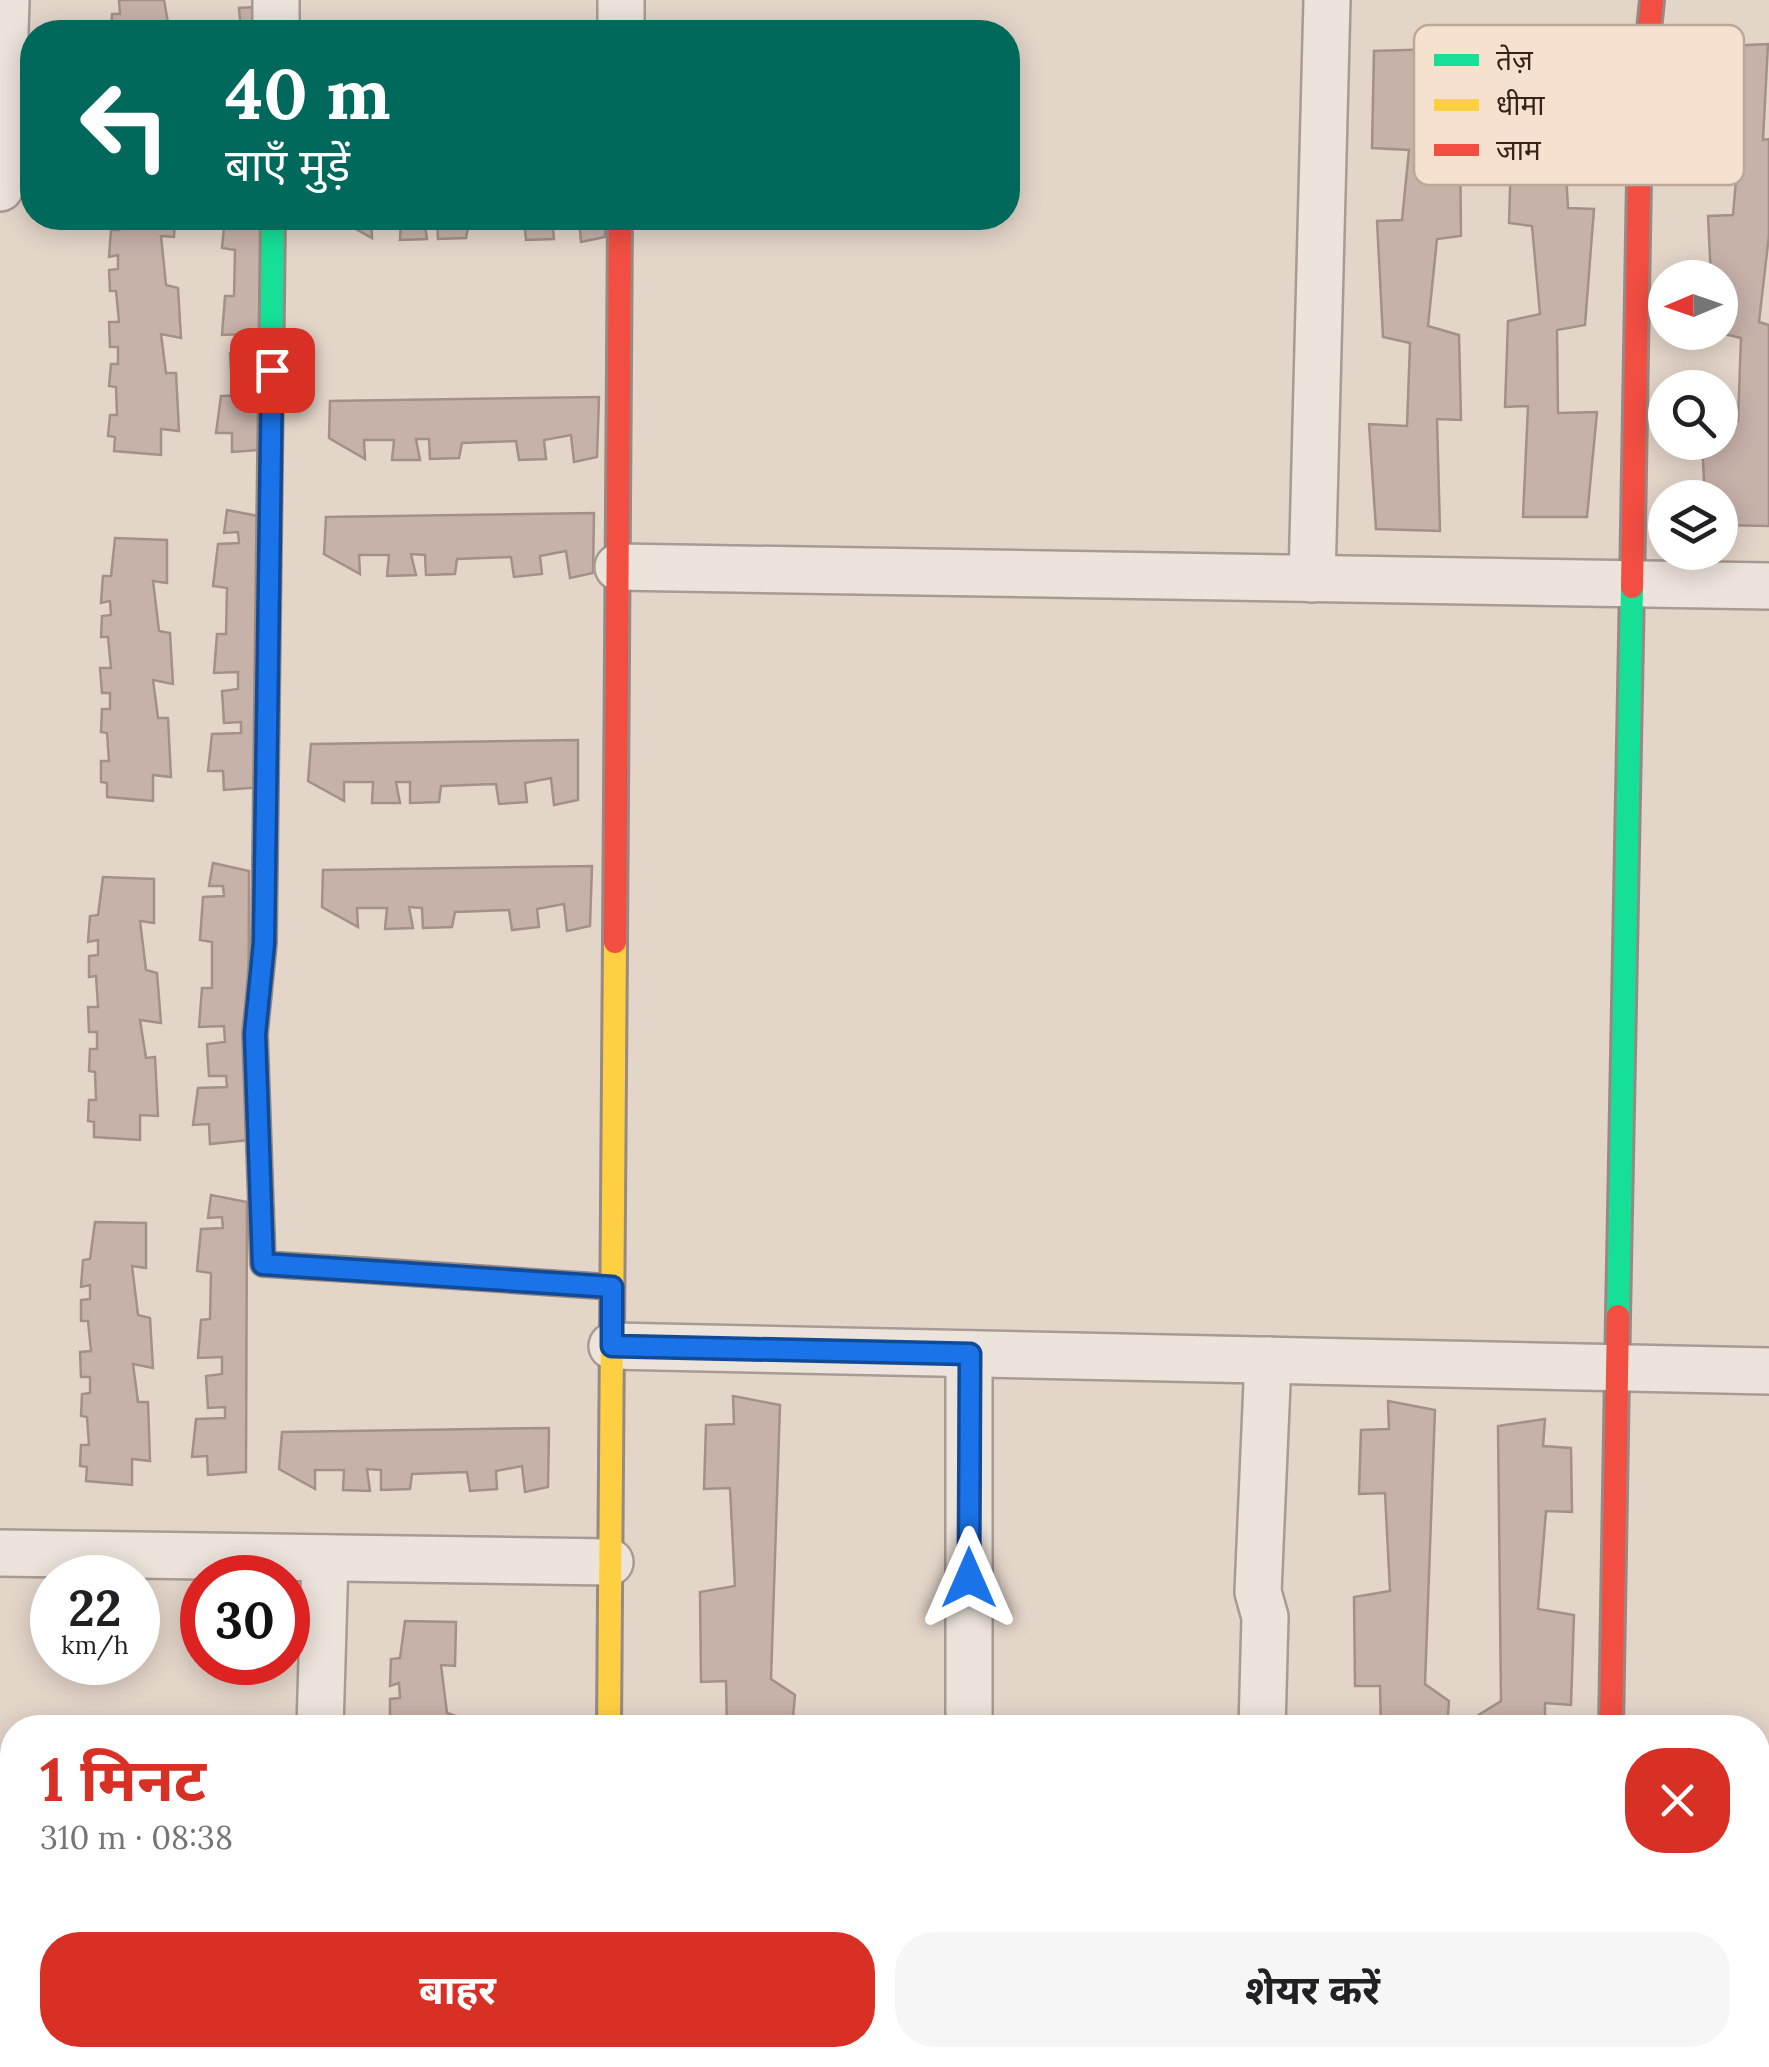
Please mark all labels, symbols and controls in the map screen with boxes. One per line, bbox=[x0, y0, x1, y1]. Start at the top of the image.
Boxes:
legend bbox=[1414, 25, 1744, 185]
text: तेज़ bbox=[1496, 42, 1534, 78]
text: 40 m bbox=[225, 49, 391, 138]
icon: left bbox=[60, 60, 190, 190]
text: धीमा bbox=[1496, 87, 1545, 123]
text: जाम bbox=[1496, 132, 1542, 168]
text: बाएँ मुड़ें bbox=[225, 136, 350, 193]
north arrow bbox=[1648, 260, 1738, 350]
map controls bbox=[1648, 260, 1738, 570]
pin bbox=[230, 328, 315, 413]
icon: arrive bbox=[245, 343, 300, 398]
button: search bbox=[1648, 370, 1738, 460]
button: layers bbox=[1648, 480, 1738, 570]
position arrow bbox=[917, 1526, 1021, 1630]
speed limit sign: 30 bbox=[180, 1555, 310, 1685]
text: 22 bbox=[68, 1576, 122, 1640]
text: km/h bbox=[61, 1629, 129, 1661]
text: 1 मिनट bbox=[40, 1741, 206, 1817]
button: close bbox=[1625, 1748, 1730, 1853]
text: 310 m · 08:38 bbox=[40, 1817, 233, 1858]
button: बाहर bbox=[40, 1932, 875, 2047]
button: शेयर करें bbox=[895, 1932, 1730, 2047]

